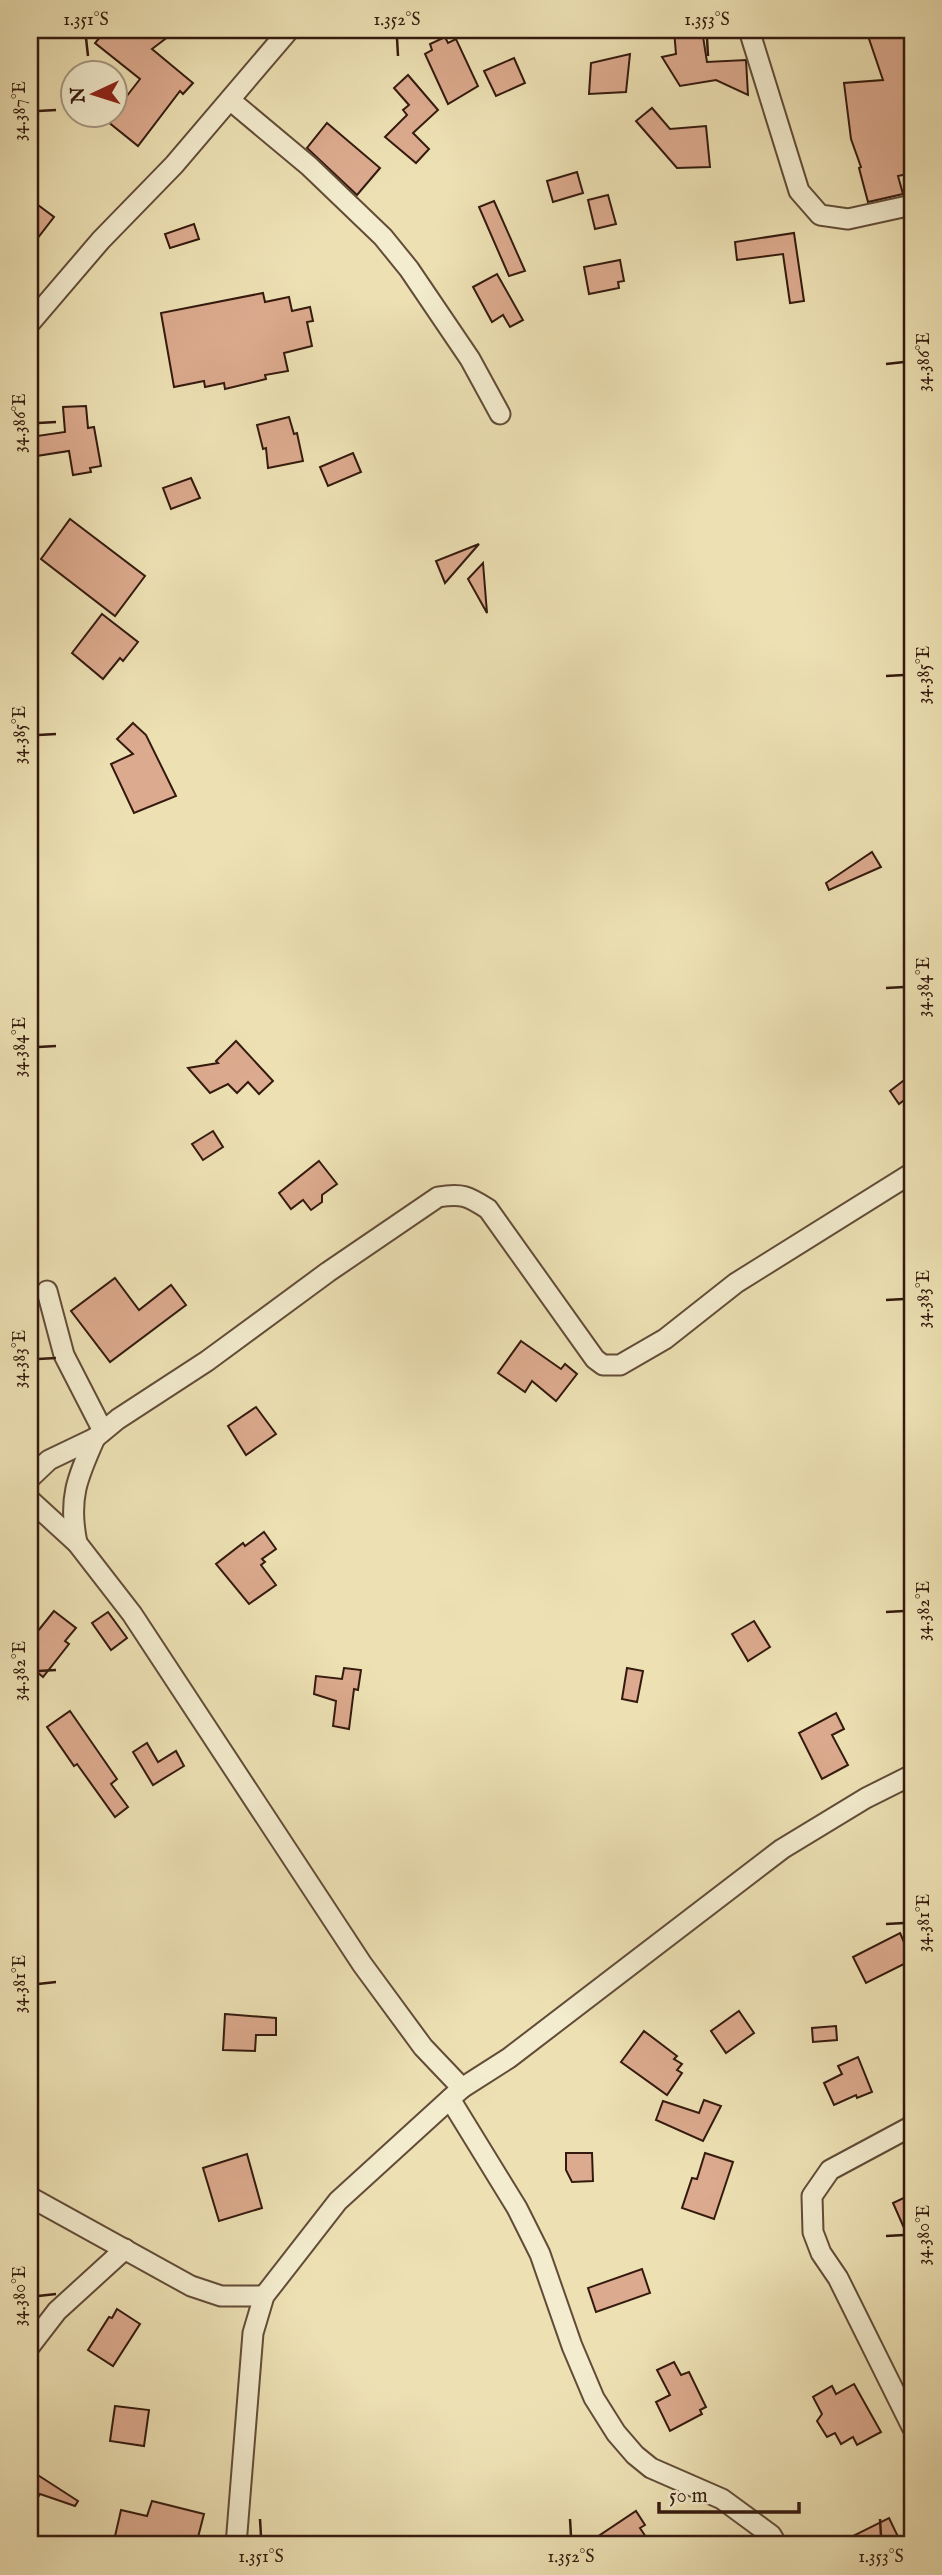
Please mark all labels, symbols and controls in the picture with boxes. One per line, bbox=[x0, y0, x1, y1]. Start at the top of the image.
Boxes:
text: 1.351°S bbox=[63, 9, 109, 32]
text: 1.352°S bbox=[373, 9, 421, 32]
text: 1.353°S bbox=[684, 9, 730, 32]
north arrow bbox=[60, 60, 130, 130]
text: 34.387°E bbox=[9, 81, 32, 141]
text: N bbox=[66, 85, 92, 105]
text: 34.386°E bbox=[913, 332, 936, 392]
text: 34.386°E bbox=[9, 393, 32, 453]
text: 34.385°E bbox=[913, 646, 936, 704]
text: 34.385°E bbox=[9, 706, 32, 764]
text: 34.384°E bbox=[913, 957, 936, 1017]
text: 34.384°E bbox=[9, 1017, 32, 1077]
text: 34.383°E bbox=[913, 1270, 936, 1328]
text: 34.383°E bbox=[9, 1330, 32, 1388]
text: 34.382°E bbox=[913, 1581, 936, 1641]
text: 34.382°E bbox=[9, 1641, 32, 1701]
text: 34.381°E bbox=[913, 1894, 936, 1952]
text: 34.381°E bbox=[9, 1955, 32, 2013]
text: 34.380°E bbox=[913, 2205, 936, 2265]
text: 34.380°E bbox=[9, 2266, 32, 2326]
scale bar bbox=[659, 2470, 799, 2514]
text: 50 m bbox=[669, 2483, 708, 2510]
text: 1.351°S bbox=[238, 2546, 284, 2569]
text: 1.352°S bbox=[547, 2546, 595, 2569]
text: 1.353°S bbox=[858, 2546, 904, 2569]

